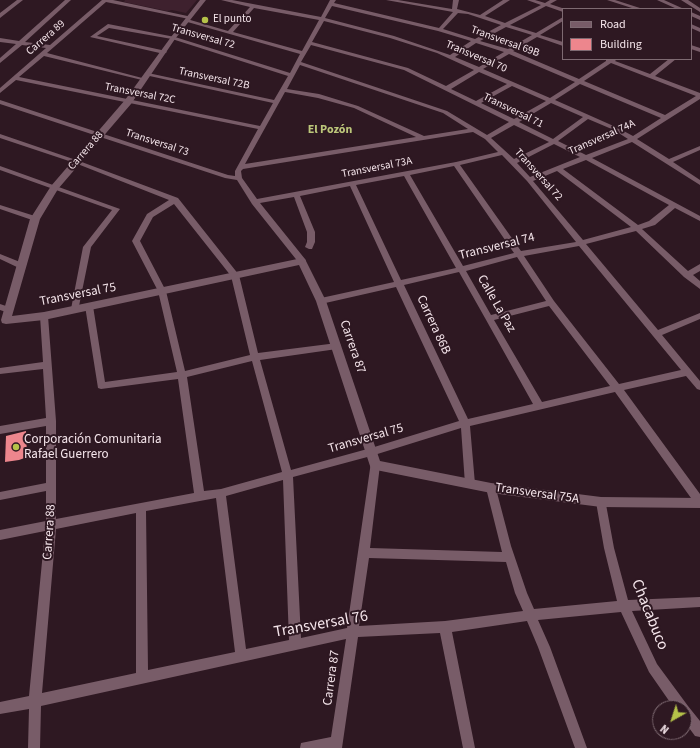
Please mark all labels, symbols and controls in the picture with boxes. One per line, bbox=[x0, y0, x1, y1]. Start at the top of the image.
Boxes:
legend bbox=[562, 8, 692, 60]
place label: El punto bbox=[213, 13, 251, 27]
marker: El punto bbox=[200, 15, 210, 25]
text: Road bbox=[600, 16, 626, 33]
street label: Carrera 89 bbox=[24, 18, 68, 58]
street label: Transversal 72 bbox=[170, 22, 236, 52]
street label: Transversal 69B bbox=[469, 23, 541, 61]
text: Building bbox=[600, 36, 642, 53]
street label: Transversal 70 bbox=[443, 38, 509, 76]
street label: Transversal 72B bbox=[177, 65, 251, 93]
street label: Transversal 72C bbox=[103, 81, 177, 107]
street label: Transversal 71 bbox=[481, 91, 545, 131]
street label: Transversal 74A bbox=[567, 117, 637, 159]
district label: El Pozón bbox=[308, 123, 352, 137]
street label: Transversal 73 bbox=[124, 127, 190, 159]
street label: Carrera 88 bbox=[66, 129, 106, 173]
street label: Transversal 72 bbox=[511, 146, 565, 204]
street label: Transversal 73A bbox=[341, 155, 413, 181]
street label: Transversal 74 bbox=[458, 230, 536, 264]
street label: Calle La Paz bbox=[473, 272, 519, 336]
street label: Transversal 75 bbox=[38, 280, 118, 310]
street label: Carrera 86B bbox=[413, 293, 453, 357]
street label: Carrera 87 bbox=[336, 318, 368, 376]
street label: Transversal 75 bbox=[327, 421, 405, 457]
place label: Corporación Comunitaria Rafael Guerrero bbox=[24, 432, 161, 463]
marker: Corporación Comunitaria Rafael Guerrero bbox=[11, 442, 21, 452]
street label: Transversal 75A bbox=[494, 480, 580, 508]
street label: Carrera 88 bbox=[40, 504, 60, 560]
street label: Chacabuco bbox=[626, 577, 672, 653]
street label: Transversal 76 bbox=[272, 607, 370, 643]
street label: Carrera 87 bbox=[320, 649, 344, 707]
north arrow bbox=[652, 700, 692, 740]
text: N bbox=[657, 721, 672, 737]

